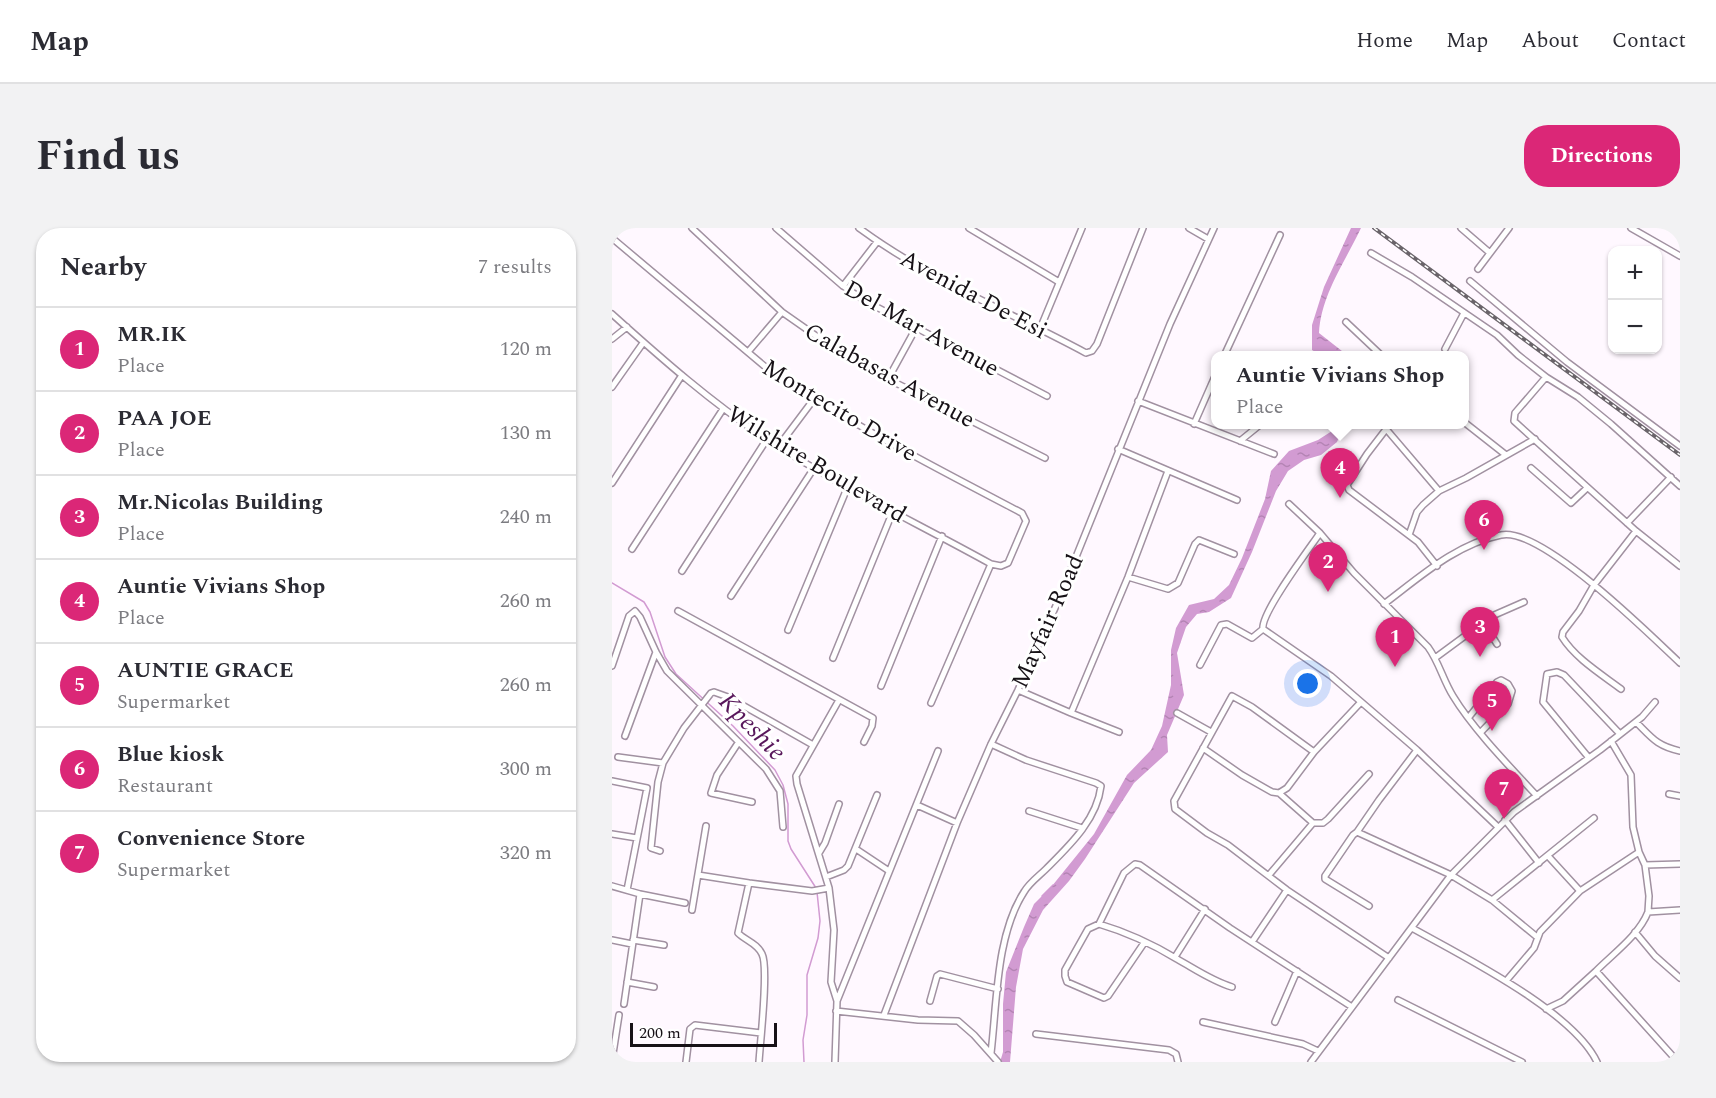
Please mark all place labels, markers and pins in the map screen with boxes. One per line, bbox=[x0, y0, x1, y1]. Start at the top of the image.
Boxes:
pin: 4 bbox=[1320, 448, 1360, 498]
pin: 6 bbox=[1464, 500, 1504, 550]
pin: 2 bbox=[1308, 542, 1348, 592]
pin: 3 bbox=[1460, 608, 1500, 657]
pin: 1 bbox=[1376, 618, 1414, 667]
pin: 5 bbox=[1472, 682, 1512, 731]
pin: 7 bbox=[1484, 770, 1524, 819]

